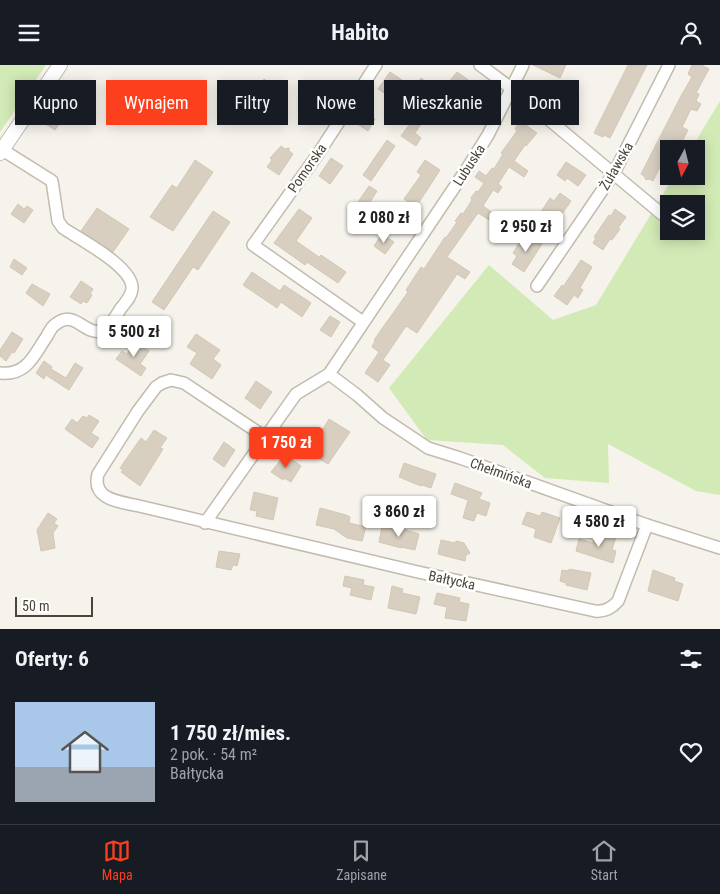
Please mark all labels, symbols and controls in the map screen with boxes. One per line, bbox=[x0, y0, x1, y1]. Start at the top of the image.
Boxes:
icon: menu bbox=[15, 19, 43, 47]
icon: person bbox=[677, 19, 705, 47]
text: Habito bbox=[331, 20, 389, 45]
chip: Kupno bbox=[15, 80, 96, 125]
chip: Wynajem bbox=[106, 80, 207, 125]
chip: Filtry bbox=[217, 80, 288, 125]
chip: Nowe bbox=[298, 80, 374, 125]
chip: Mieszkanie bbox=[384, 80, 501, 125]
chip: Dom bbox=[511, 80, 579, 125]
street label: Żuławska bbox=[596, 139, 636, 193]
north arrow bbox=[660, 140, 705, 185]
map controls bbox=[660, 140, 705, 240]
street label: Pomorska bbox=[284, 141, 330, 195]
street label: Lubuska bbox=[450, 141, 488, 189]
button: layers bbox=[660, 195, 705, 240]
pin: 2 080 zł bbox=[332, 201, 436, 244]
text: 2 080 zł bbox=[358, 208, 410, 227]
pin: 2 950 zł bbox=[474, 211, 578, 253]
text: 2 950 zł bbox=[500, 217, 552, 236]
pin: 5 500 zł bbox=[82, 315, 186, 358]
text: 5 500 zł bbox=[108, 322, 160, 341]
pin: 1 750 zł bbox=[234, 427, 338, 469]
text: 1 750 zł bbox=[260, 433, 312, 452]
street label: Chełmińska bbox=[468, 454, 534, 492]
pin: 3 860 zł bbox=[347, 495, 451, 538]
text: 3 860 zł bbox=[373, 502, 425, 521]
pin: 4 580 zł bbox=[547, 505, 651, 548]
text: 4 580 zł bbox=[573, 512, 625, 531]
street label: Bałtycka bbox=[427, 567, 477, 593]
scale bar bbox=[15, 594, 92, 617]
text: 50 m bbox=[22, 598, 50, 614]
icon: filters bbox=[677, 645, 705, 673]
text: Oferty: 6 bbox=[15, 647, 89, 671]
text: 1 750 zł/mies. bbox=[170, 721, 291, 745]
icon: home bbox=[55, 722, 115, 782]
icon: heart bbox=[677, 738, 705, 766]
text: 2 pok. · 54 m² bbox=[170, 745, 257, 764]
text: Bałtycka bbox=[170, 764, 224, 783]
tab: Mapa bbox=[102, 837, 133, 883]
tab: Zapisane bbox=[336, 837, 387, 883]
tab: Start bbox=[590, 837, 618, 883]

